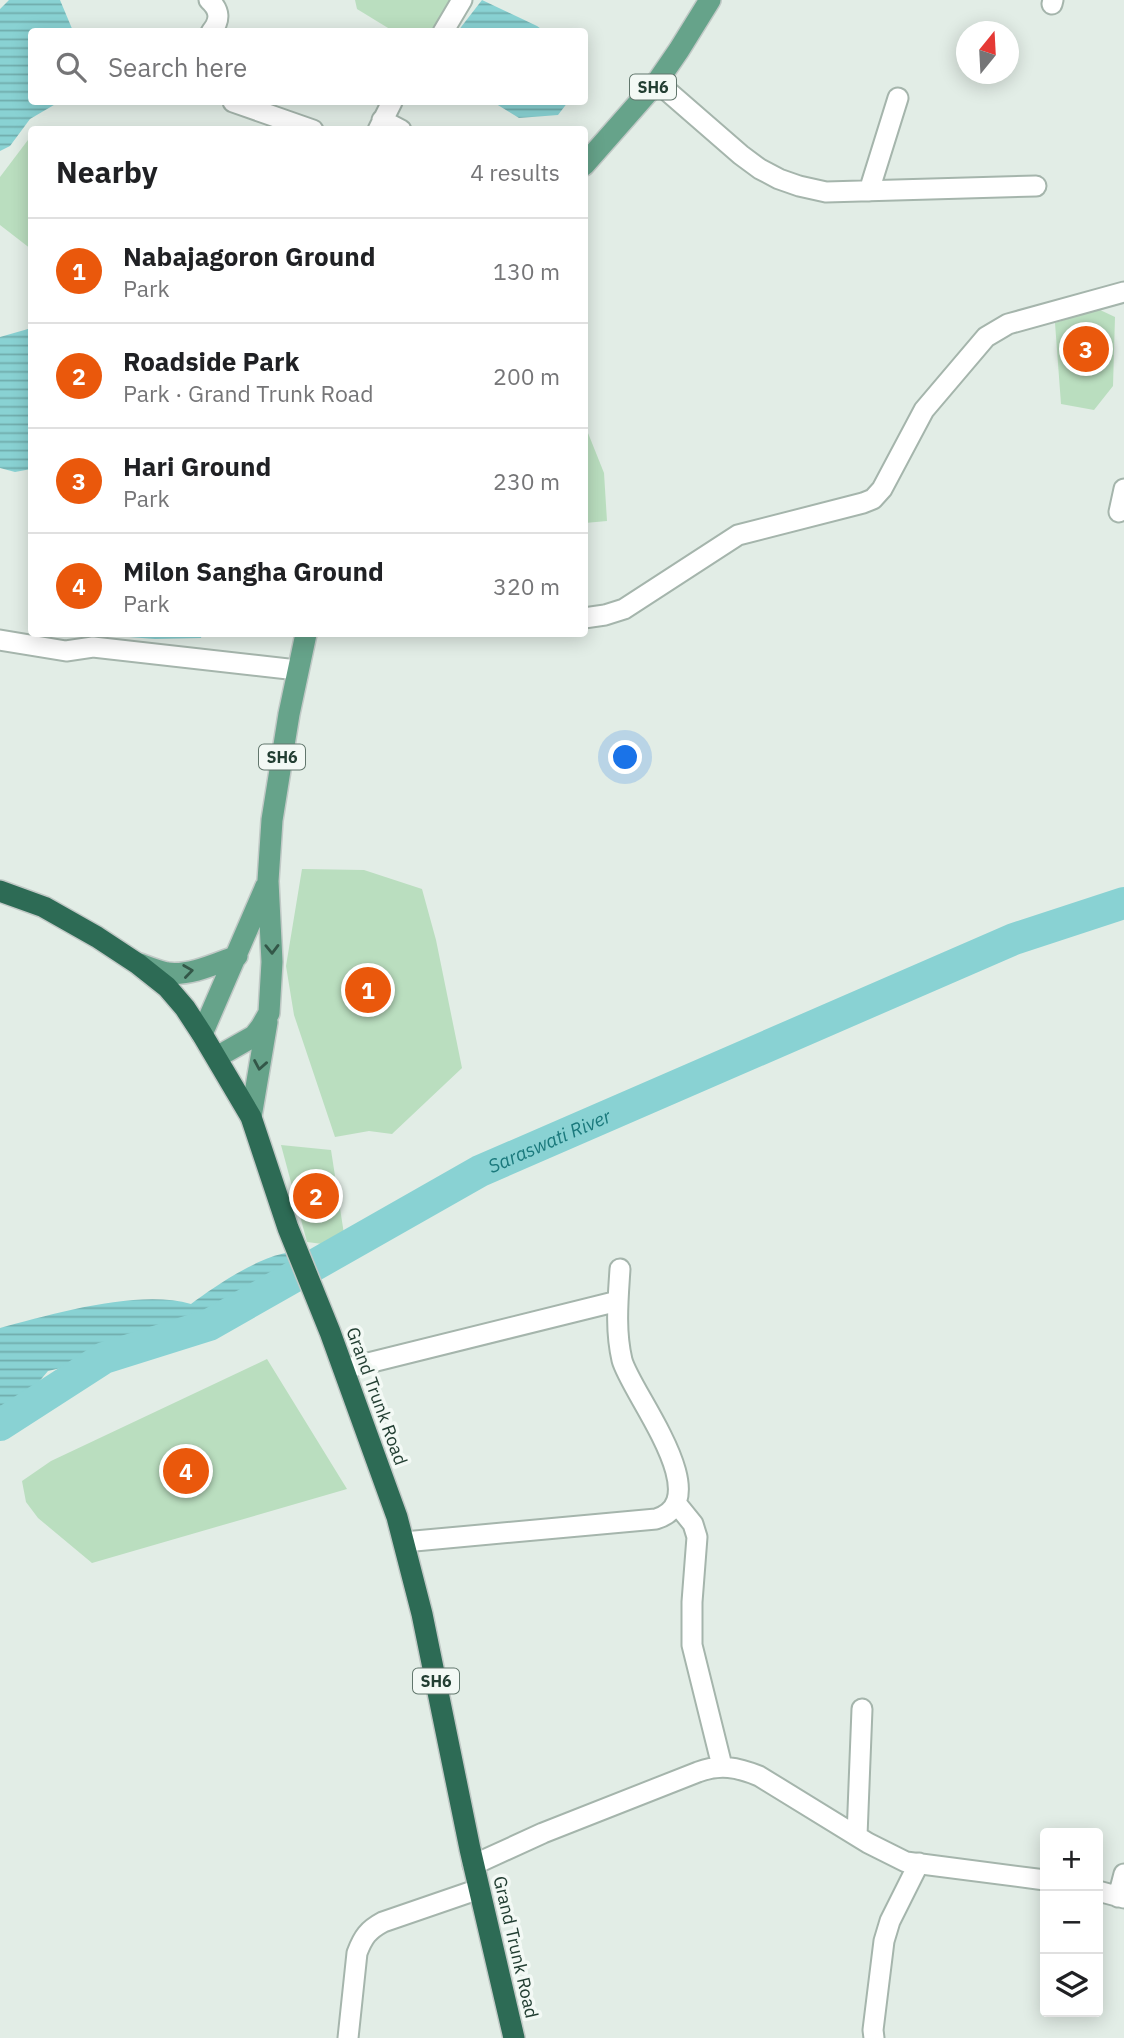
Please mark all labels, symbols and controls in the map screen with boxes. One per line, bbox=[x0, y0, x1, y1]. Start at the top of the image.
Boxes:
north arrow bbox=[956, 21, 1019, 84]
search box bbox=[28, 28, 588, 105]
icon: search bbox=[52, 48, 90, 86]
text: Search here bbox=[108, 50, 247, 84]
road number: SH6 bbox=[630, 74, 676, 100]
text: Nearby bbox=[56, 152, 158, 191]
text: 4 results bbox=[470, 157, 560, 187]
text: Nabajagoron Ground bbox=[123, 239, 376, 273]
text: 1 bbox=[72, 256, 86, 286]
text: 130 m bbox=[493, 256, 560, 286]
text: Park bbox=[123, 273, 170, 303]
pin: 3 bbox=[1063, 323, 1109, 375]
text: Roadside Park bbox=[123, 344, 299, 378]
text: 2 bbox=[72, 361, 86, 391]
text: 200 m bbox=[493, 361, 560, 391]
text: Park · Grand Trunk Road bbox=[123, 378, 373, 408]
text: Hari Ground bbox=[123, 449, 271, 483]
text: 3 bbox=[72, 466, 86, 496]
text: 230 m bbox=[493, 466, 560, 496]
text: Park bbox=[123, 483, 170, 513]
text: Milon Sangha Ground bbox=[123, 554, 384, 588]
text: 4 bbox=[72, 571, 86, 601]
text: 320 m bbox=[493, 571, 560, 601]
text: Park bbox=[123, 588, 170, 618]
your location bbox=[608, 740, 642, 774]
road number: SH6 bbox=[259, 744, 305, 770]
one-way arrow bbox=[264, 945, 280, 955]
one-way arrow bbox=[182, 964, 194, 979]
pin: 1 bbox=[345, 964, 391, 1016]
one-way arrow bbox=[253, 1059, 268, 1071]
water label: Saraswati River bbox=[484, 1103, 615, 1178]
pin: 2 bbox=[293, 1170, 339, 1222]
street label: Grand Trunk Road bbox=[341, 1324, 413, 1468]
pin: 4 bbox=[163, 1445, 209, 1497]
road number: SH6 bbox=[413, 1668, 459, 1694]
map controls bbox=[1040, 1828, 1103, 2017]
button: + bbox=[1040, 1828, 1103, 1891]
street label: Grand Trunk Road bbox=[488, 1874, 544, 2020]
button: − bbox=[1040, 1891, 1103, 1954]
button: layers bbox=[1040, 1954, 1103, 2017]

